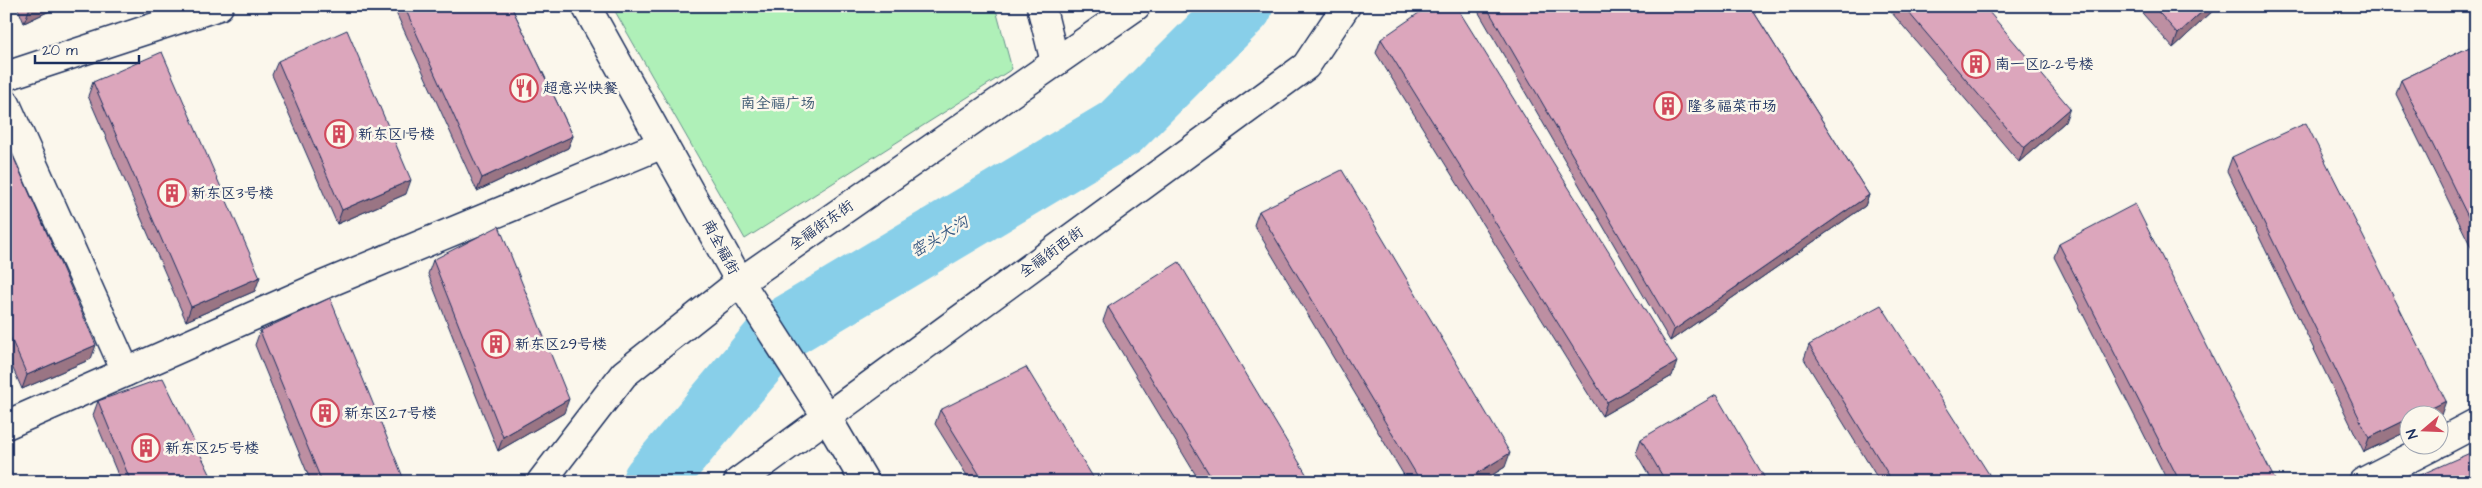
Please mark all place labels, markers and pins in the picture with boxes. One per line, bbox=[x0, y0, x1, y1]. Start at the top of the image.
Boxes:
building icon: 南一区12-2号楼 bbox=[1961, 49, 1991, 79]
place label: 南一区12-2号楼 bbox=[1995, 54, 2094, 75]
restaurant icon: 超意兴快餐 bbox=[509, 73, 539, 103]
place label: 超意兴快餐 bbox=[543, 78, 618, 99]
building icon: 隆多福菜市场 bbox=[1653, 91, 1683, 121]
place label: 隆多福菜市场 bbox=[1687, 96, 1777, 117]
building icon: 新东区1号楼 bbox=[324, 119, 354, 149]
place label: 新东区1号楼 bbox=[358, 124, 435, 145]
building icon: 新东区3号楼 bbox=[157, 178, 187, 208]
place label: 新东区3号楼 bbox=[191, 183, 274, 204]
building icon: 新东区29号楼 bbox=[481, 329, 511, 359]
place label: 新东区29号楼 bbox=[515, 334, 607, 355]
building icon: 新东区27号楼 bbox=[310, 398, 340, 428]
place label: 新东区27号楼 bbox=[344, 403, 437, 424]
building icon: 新东区25号楼 bbox=[131, 433, 161, 463]
place label: 新东区25号楼 bbox=[165, 438, 259, 459]

